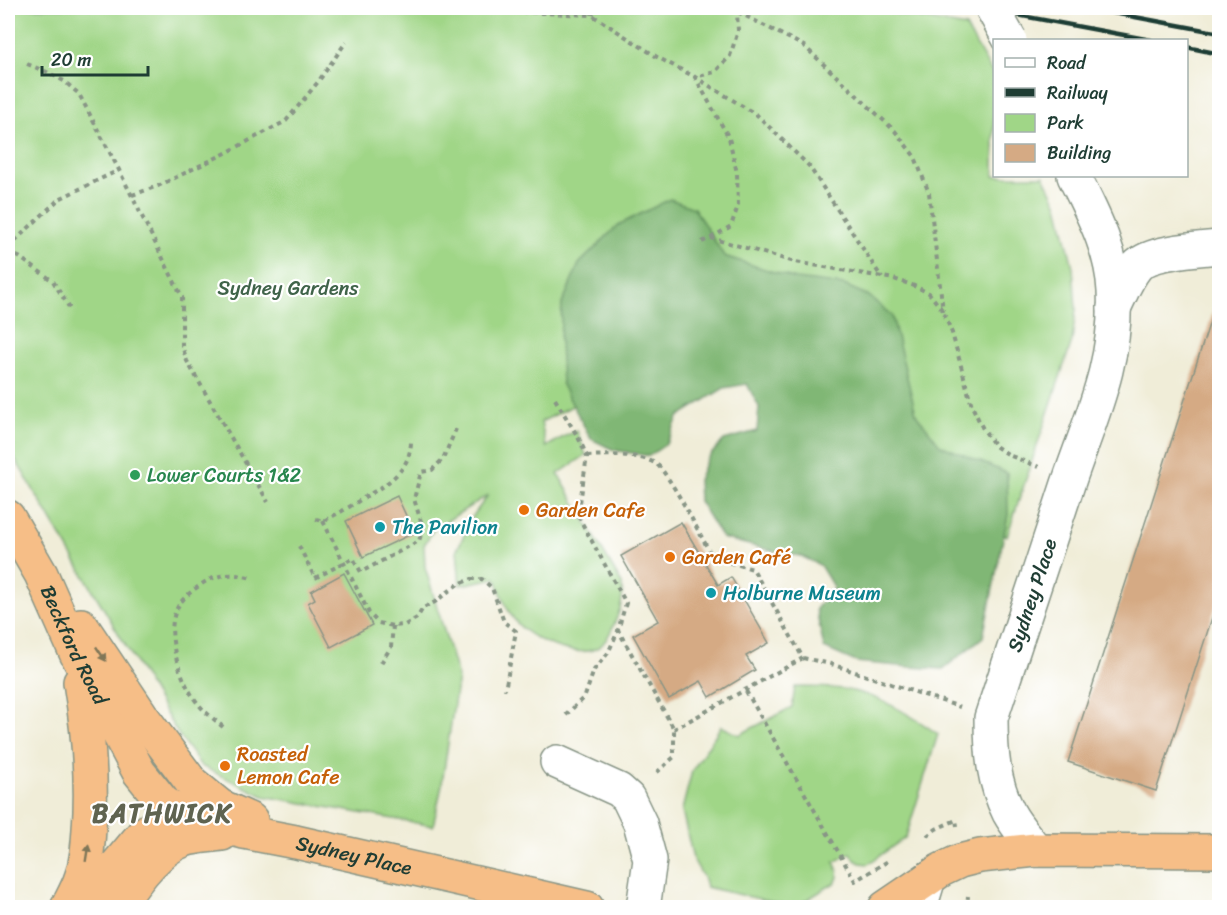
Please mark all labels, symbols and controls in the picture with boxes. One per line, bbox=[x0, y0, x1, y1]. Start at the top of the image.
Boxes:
scale bar bbox=[42, 39, 148, 77]
legend bbox=[993, 39, 1188, 177]
text: 20 m bbox=[51, 44, 91, 76]
text: Road bbox=[1047, 47, 1087, 79]
text: Railway bbox=[1047, 77, 1109, 109]
text: Park bbox=[1047, 107, 1084, 139]
text: Building bbox=[1047, 137, 1111, 169]
park label: Sydney Gardens bbox=[217, 271, 359, 306]
place label: Lower Courts 1&2 bbox=[147, 458, 302, 493]
marker: Lower Courts 1&2 bbox=[128, 468, 142, 482]
place label: Garden Cafe bbox=[536, 493, 645, 528]
marker: Garden Cafe bbox=[517, 503, 531, 517]
place label: The Pavilion bbox=[392, 510, 498, 545]
marker: The Pavilion bbox=[373, 520, 387, 534]
street label: Sydney Place bbox=[997, 533, 1067, 657]
place label: Garden Café bbox=[682, 540, 791, 575]
marker: Garden Café bbox=[663, 550, 677, 564]
place label: Holburne Museum bbox=[723, 576, 881, 611]
street label: Beckford Road bbox=[31, 579, 118, 712]
marker: Holburne Museum bbox=[704, 586, 718, 600]
one-way arrow bbox=[95, 646, 106, 662]
place label: Roasted Lemon Cafe bbox=[237, 737, 340, 795]
marker: Roasted Lemon Cafe bbox=[218, 759, 232, 773]
district label: BATHWICK bbox=[92, 790, 233, 836]
street label: Sydney Place bbox=[293, 825, 416, 885]
one-way arrow bbox=[82, 843, 91, 862]

